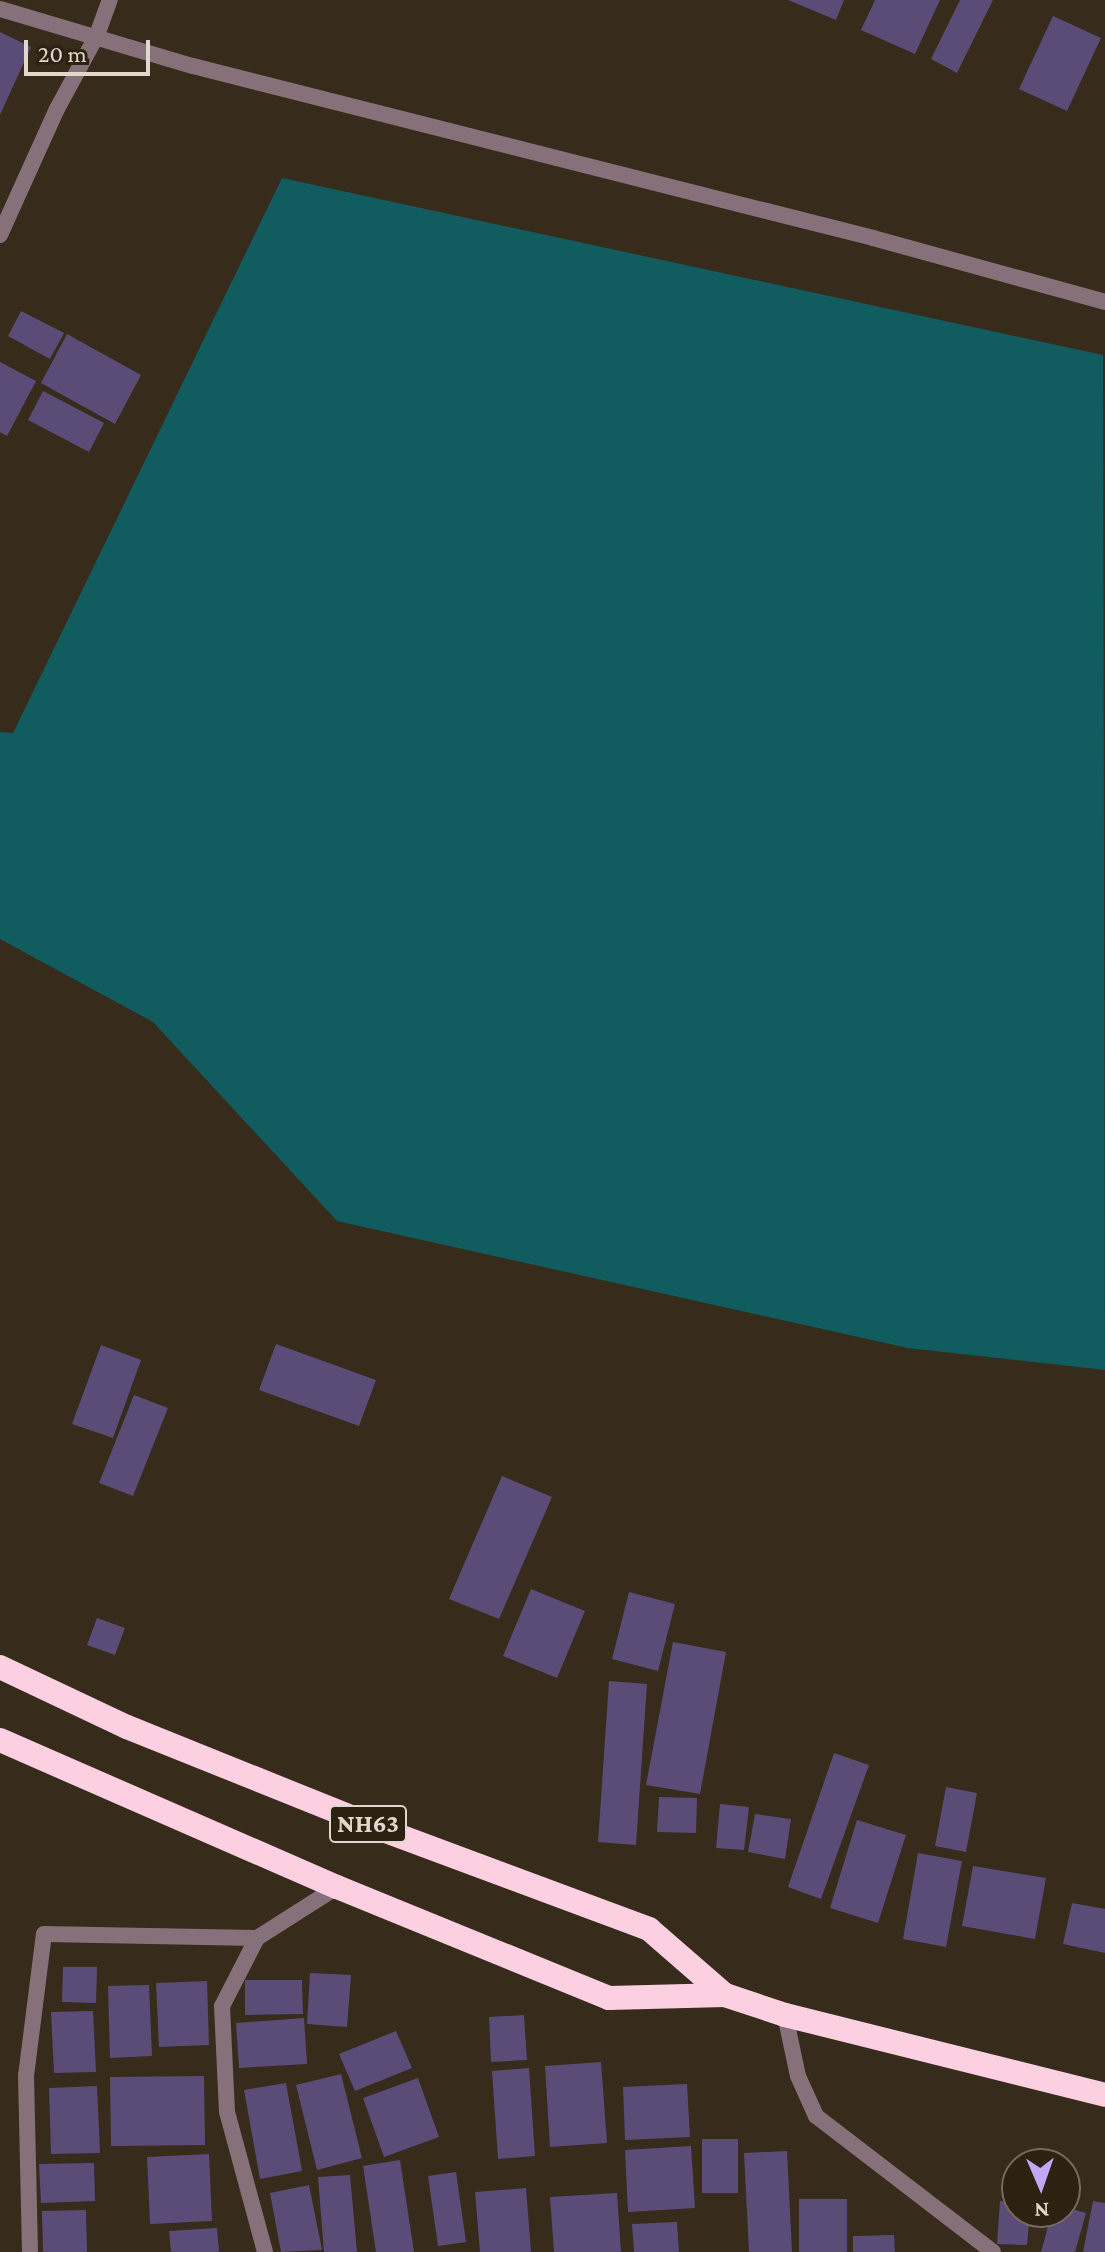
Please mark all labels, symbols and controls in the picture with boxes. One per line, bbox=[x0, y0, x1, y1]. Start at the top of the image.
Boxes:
scale bar bbox=[28, 24, 154, 74]
text: 20 m bbox=[38, 40, 87, 67]
road number: NH63 bbox=[328, 1802, 408, 1846]
north arrow bbox=[1001, 2148, 1081, 2228]
text: N bbox=[1034, 2198, 1050, 2223]

